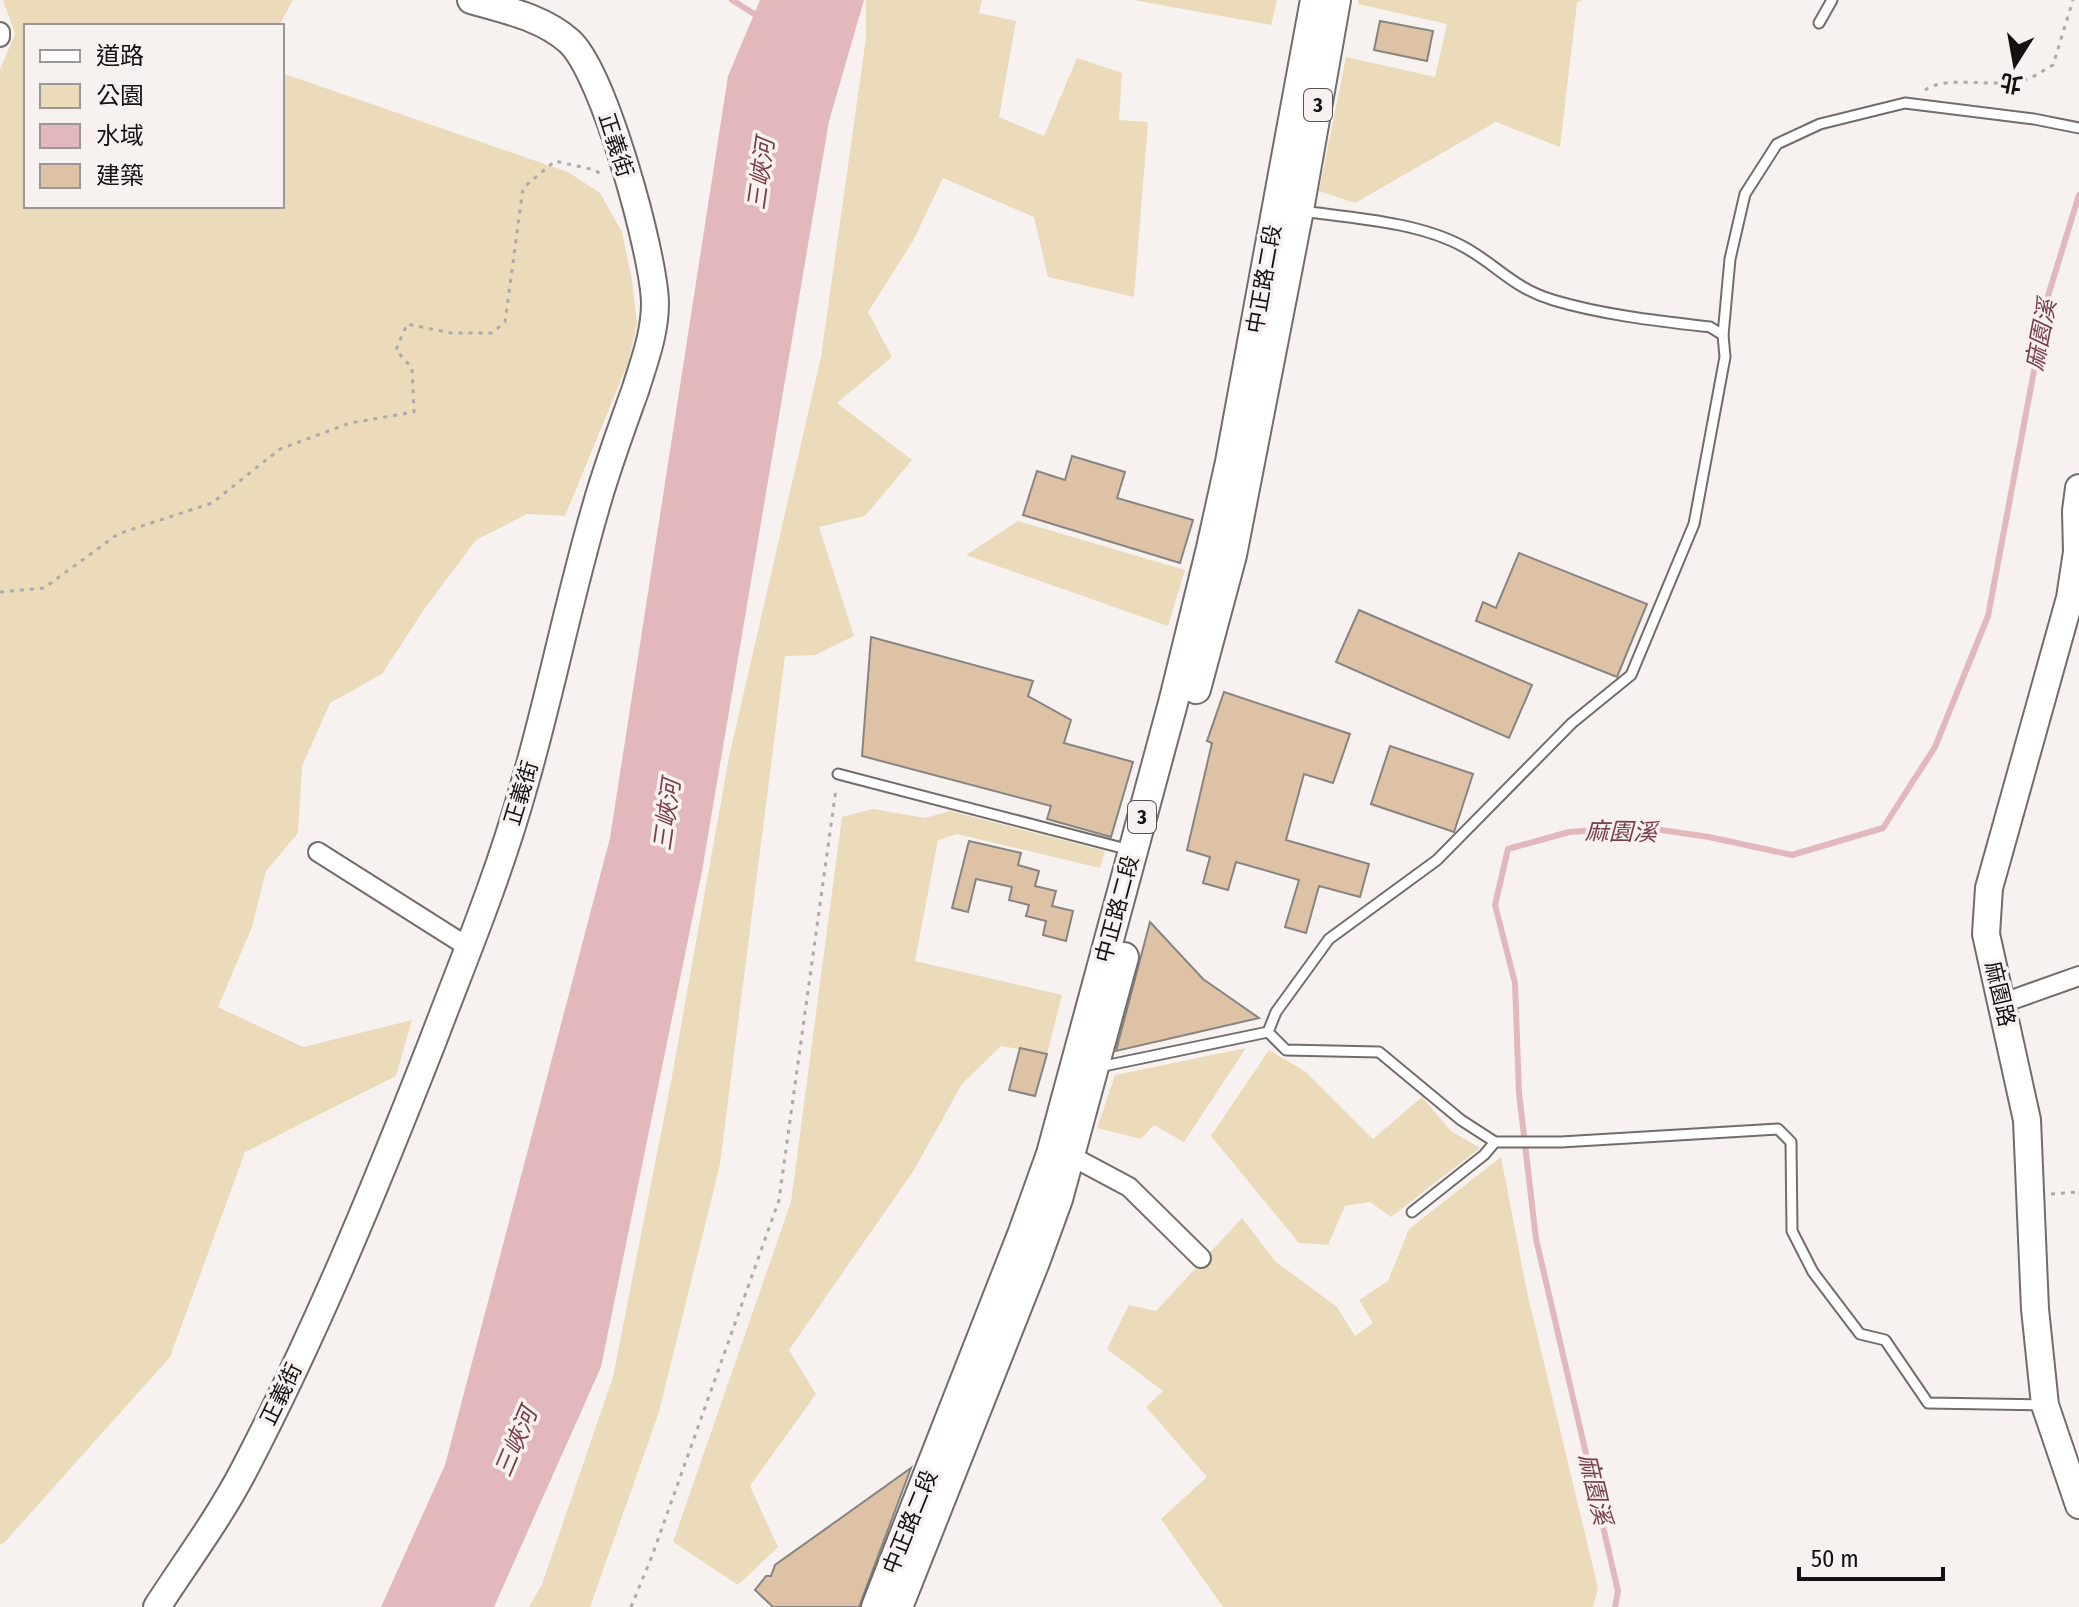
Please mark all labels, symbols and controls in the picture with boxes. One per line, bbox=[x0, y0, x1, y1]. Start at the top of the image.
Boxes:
legend bbox=[24, 24, 284, 208]
north arrow bbox=[1975, 24, 2055, 104]
text: 道路 bbox=[96, 42, 144, 70]
text: 北 bbox=[1998, 68, 2025, 98]
text: 公園 bbox=[96, 82, 144, 110]
road number: 3 bbox=[1304, 89, 1332, 121]
street label: 正義街 bbox=[593, 109, 639, 181]
text: 水域 bbox=[96, 122, 144, 150]
water label: 三峽河 bbox=[742, 132, 780, 212]
text: 建築 bbox=[96, 162, 144, 190]
street label: 中正路二段 bbox=[1241, 222, 1287, 336]
water label: 麻園溪 bbox=[2020, 294, 2062, 373]
street label: 正義街 bbox=[498, 757, 544, 829]
water label: 三峽河 bbox=[648, 773, 686, 853]
road number: 3 bbox=[1128, 801, 1156, 833]
water label: 麻園溪 bbox=[1585, 817, 1660, 847]
street label: 中正路二段 bbox=[1090, 852, 1144, 966]
street label: 麻園路 bbox=[1979, 959, 2021, 1029]
street label: 正義街 bbox=[254, 1358, 308, 1430]
water label: 三峽河 bbox=[489, 1400, 545, 1481]
water label: 麻園溪 bbox=[1573, 1451, 1617, 1530]
street label: 中正路二段 bbox=[877, 1466, 943, 1578]
scale bar bbox=[1799, 1531, 1943, 1581]
text: 50 m bbox=[1811, 1545, 1859, 1573]

